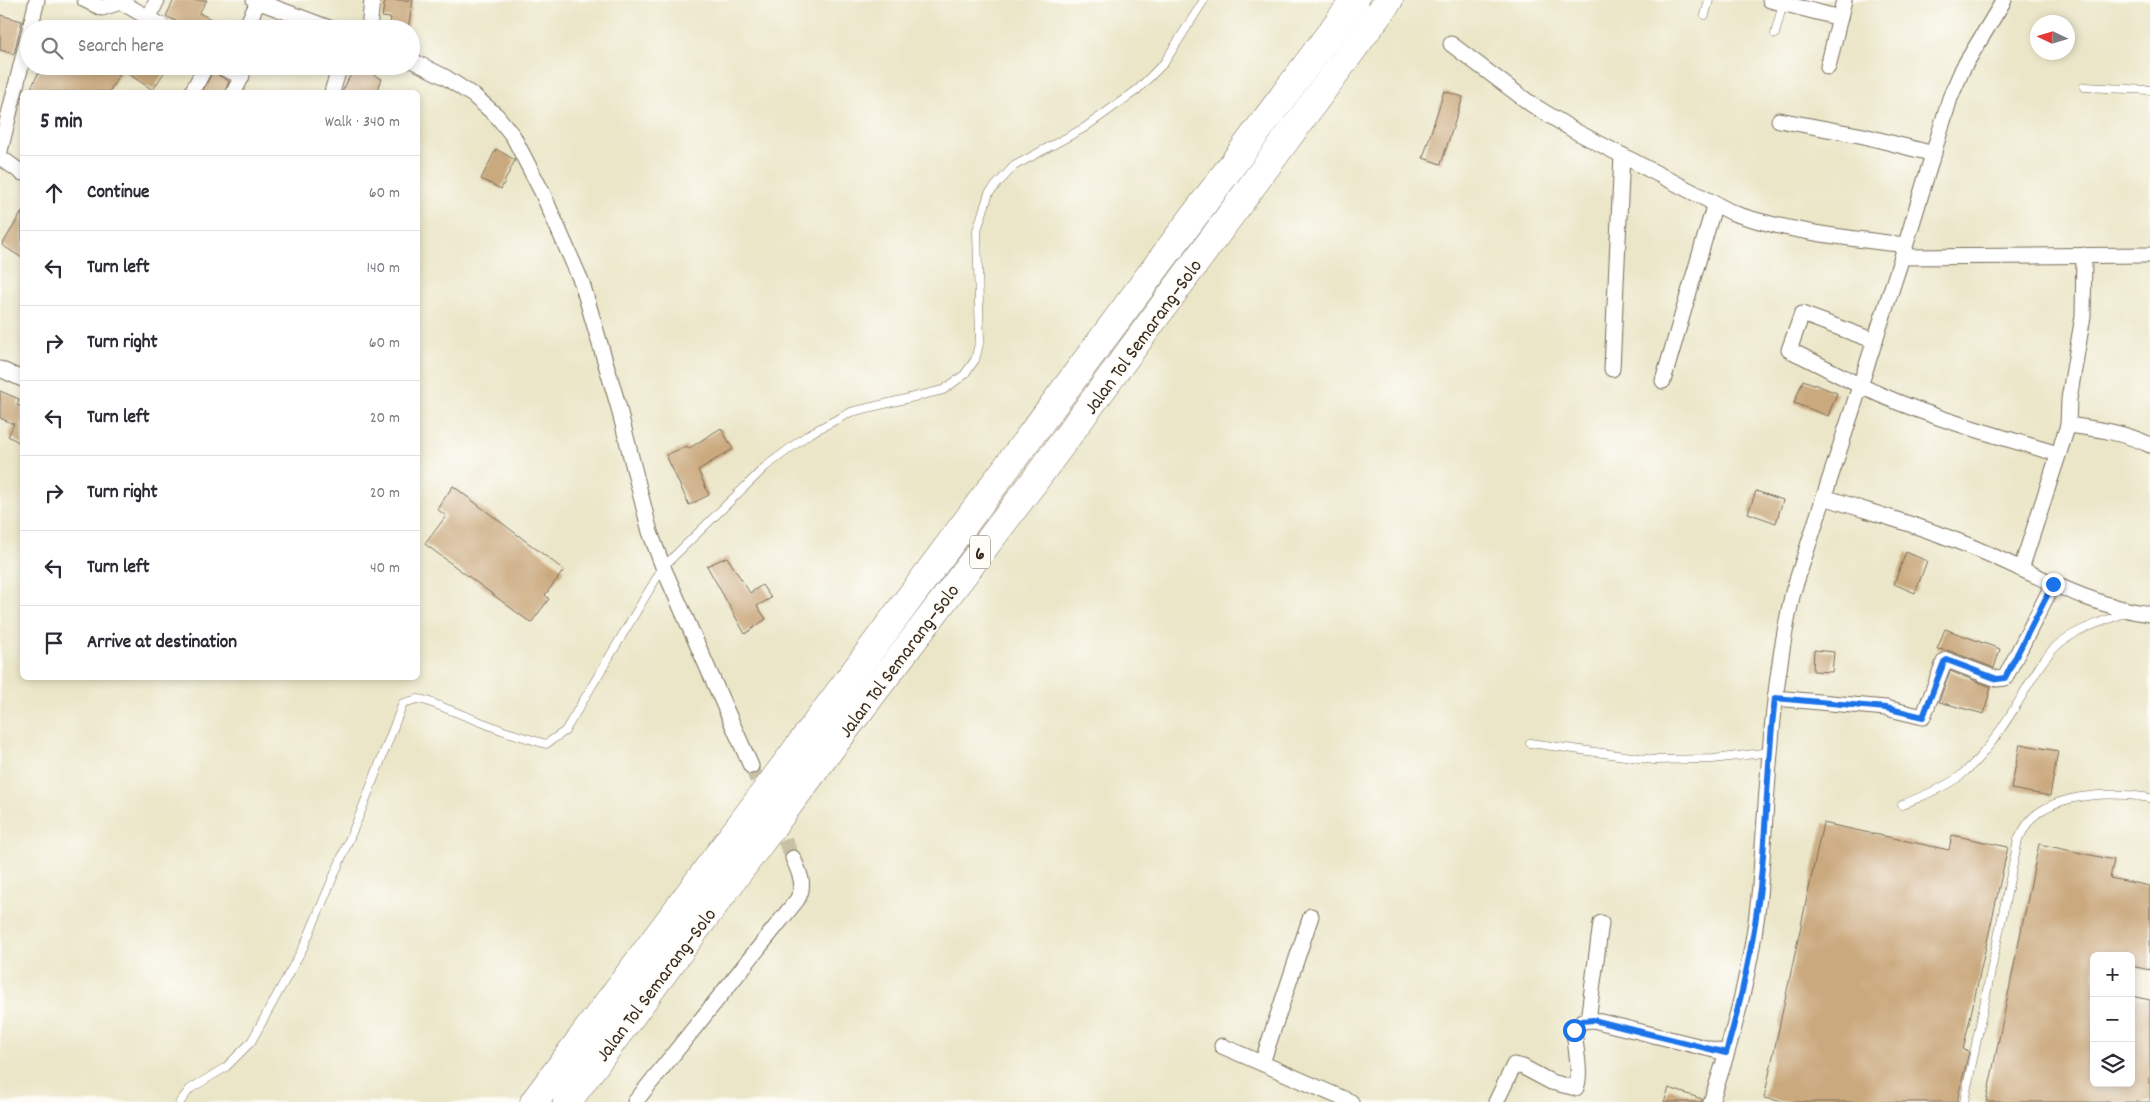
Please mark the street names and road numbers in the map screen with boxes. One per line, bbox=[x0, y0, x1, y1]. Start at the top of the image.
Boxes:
street label: Jalan Tol Semarang–Solo bbox=[1078, 254, 1210, 421]
road number: 6 bbox=[970, 536, 990, 568]
street label: Jalan Tol Semarang–Solo bbox=[833, 579, 968, 744]
street label: Jalan Tol Semarang–Solo bbox=[590, 903, 725, 1068]

